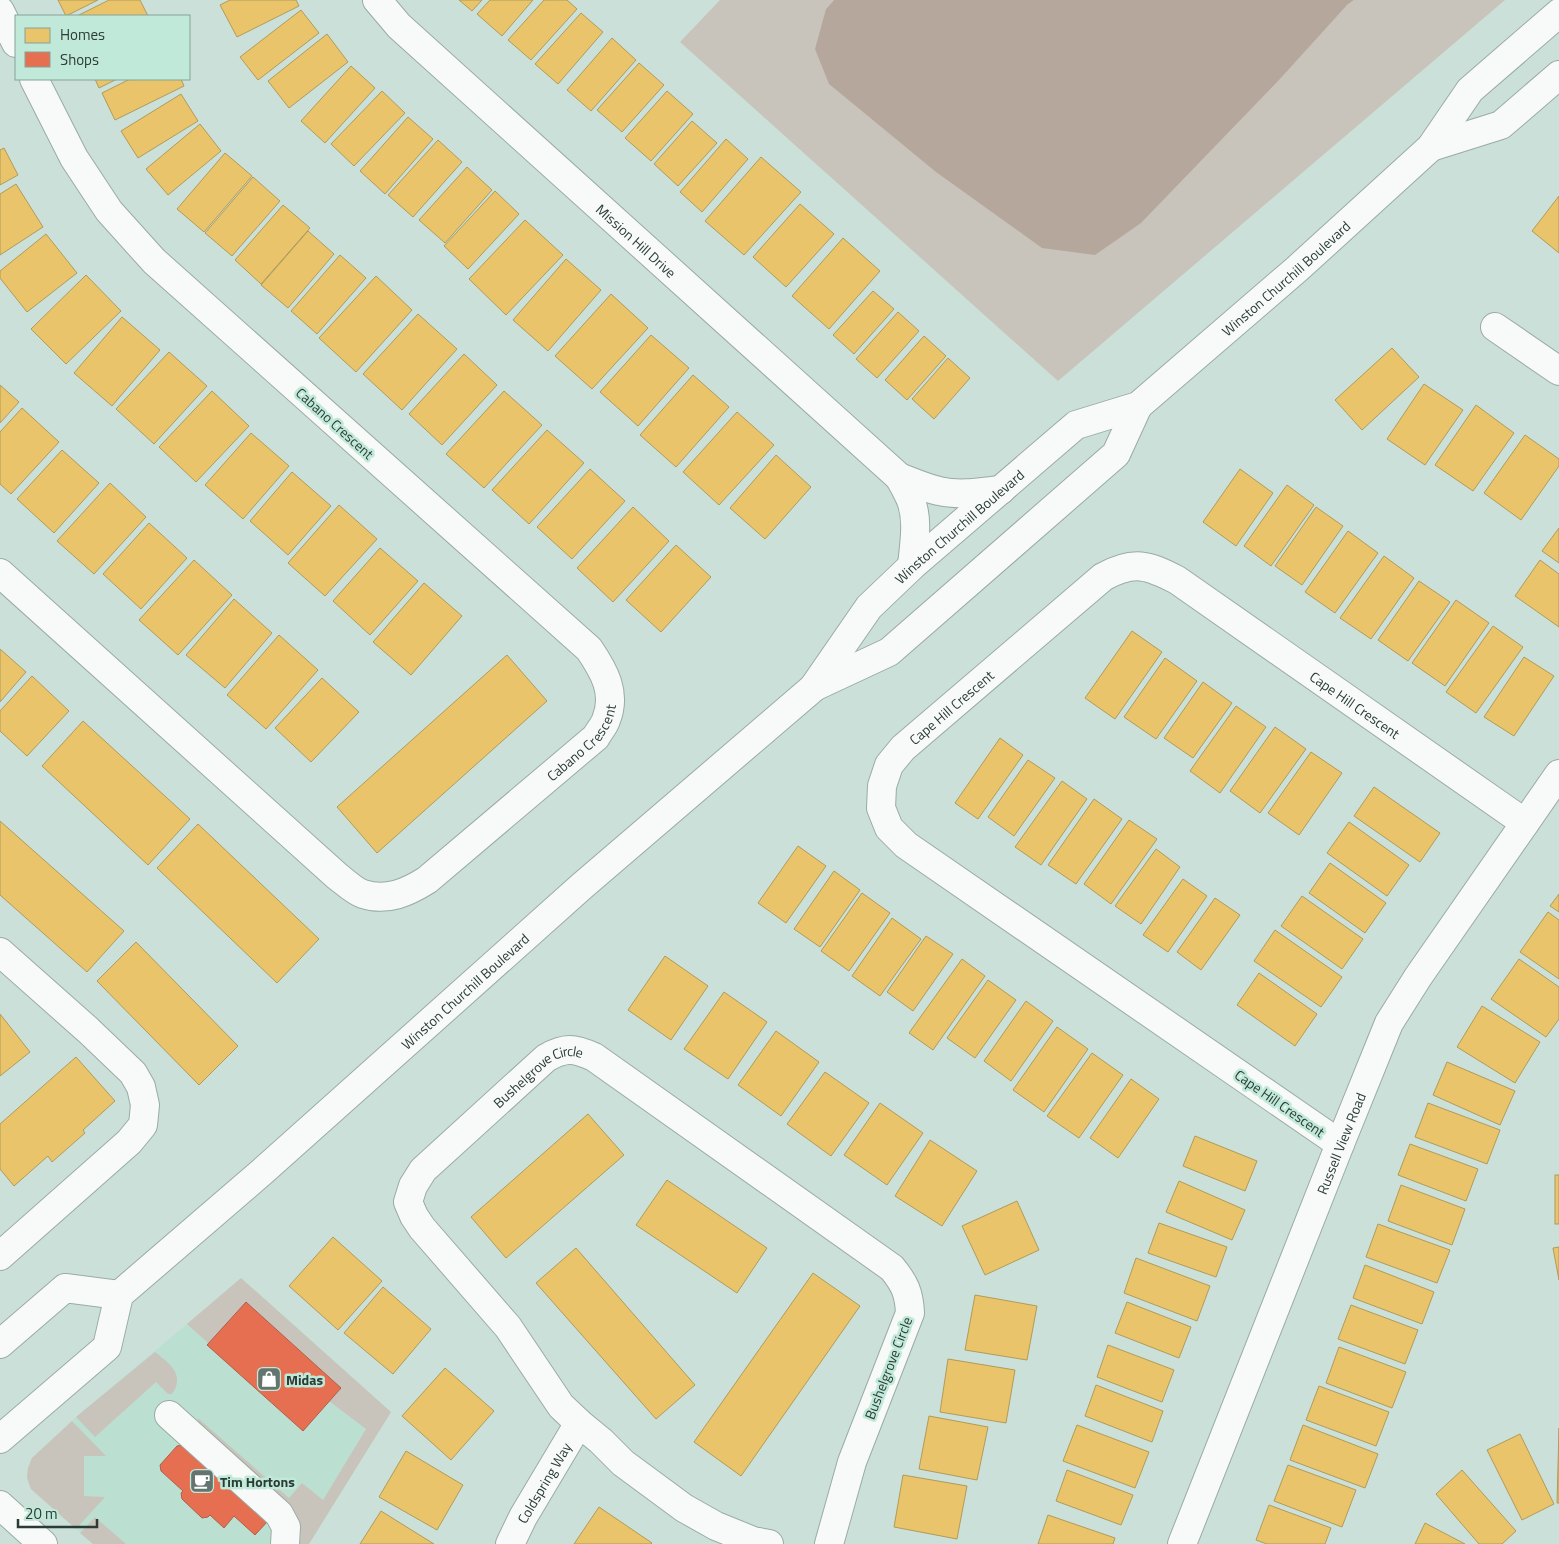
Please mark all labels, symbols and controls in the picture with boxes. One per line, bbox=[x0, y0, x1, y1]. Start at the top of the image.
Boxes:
legend bbox=[15, 15, 190, 80]
text: Homes bbox=[60, 23, 105, 46]
text: Shops bbox=[60, 48, 99, 71]
street label: Mission Hill Drive bbox=[592, 198, 681, 282]
street label: Winston Churchill Boulevard bbox=[1217, 215, 1355, 340]
street label: Cabano Crescent bbox=[291, 382, 379, 464]
street label: Winston Churchill Boulevard bbox=[889, 464, 1028, 588]
street label: Cape Hill Crescent bbox=[904, 665, 998, 749]
street label: Cape Hill Crescent bbox=[1306, 666, 1405, 743]
street label: Cabano Crescent bbox=[542, 703, 620, 785]
street label: Winston Churchill Boulevard bbox=[396, 928, 533, 1054]
street label: Bushelgrove Circle bbox=[488, 1039, 586, 1112]
street label: Cape Hill Crescent bbox=[1231, 1064, 1329, 1142]
street label: Russell View Road bbox=[1311, 1089, 1370, 1197]
street label: Bushelgrove Circle bbox=[859, 1314, 917, 1422]
shop icon: Midas bbox=[256, 1366, 282, 1392]
place label: Midas bbox=[286, 1369, 323, 1390]
street label: Coldspring Way bbox=[511, 1438, 576, 1527]
cafe icon: Tim Hortons bbox=[189, 1468, 215, 1494]
place label: Tim Hortons bbox=[220, 1471, 295, 1492]
scale bar bbox=[18, 1496, 96, 1528]
text: 20 m bbox=[25, 1502, 58, 1525]

